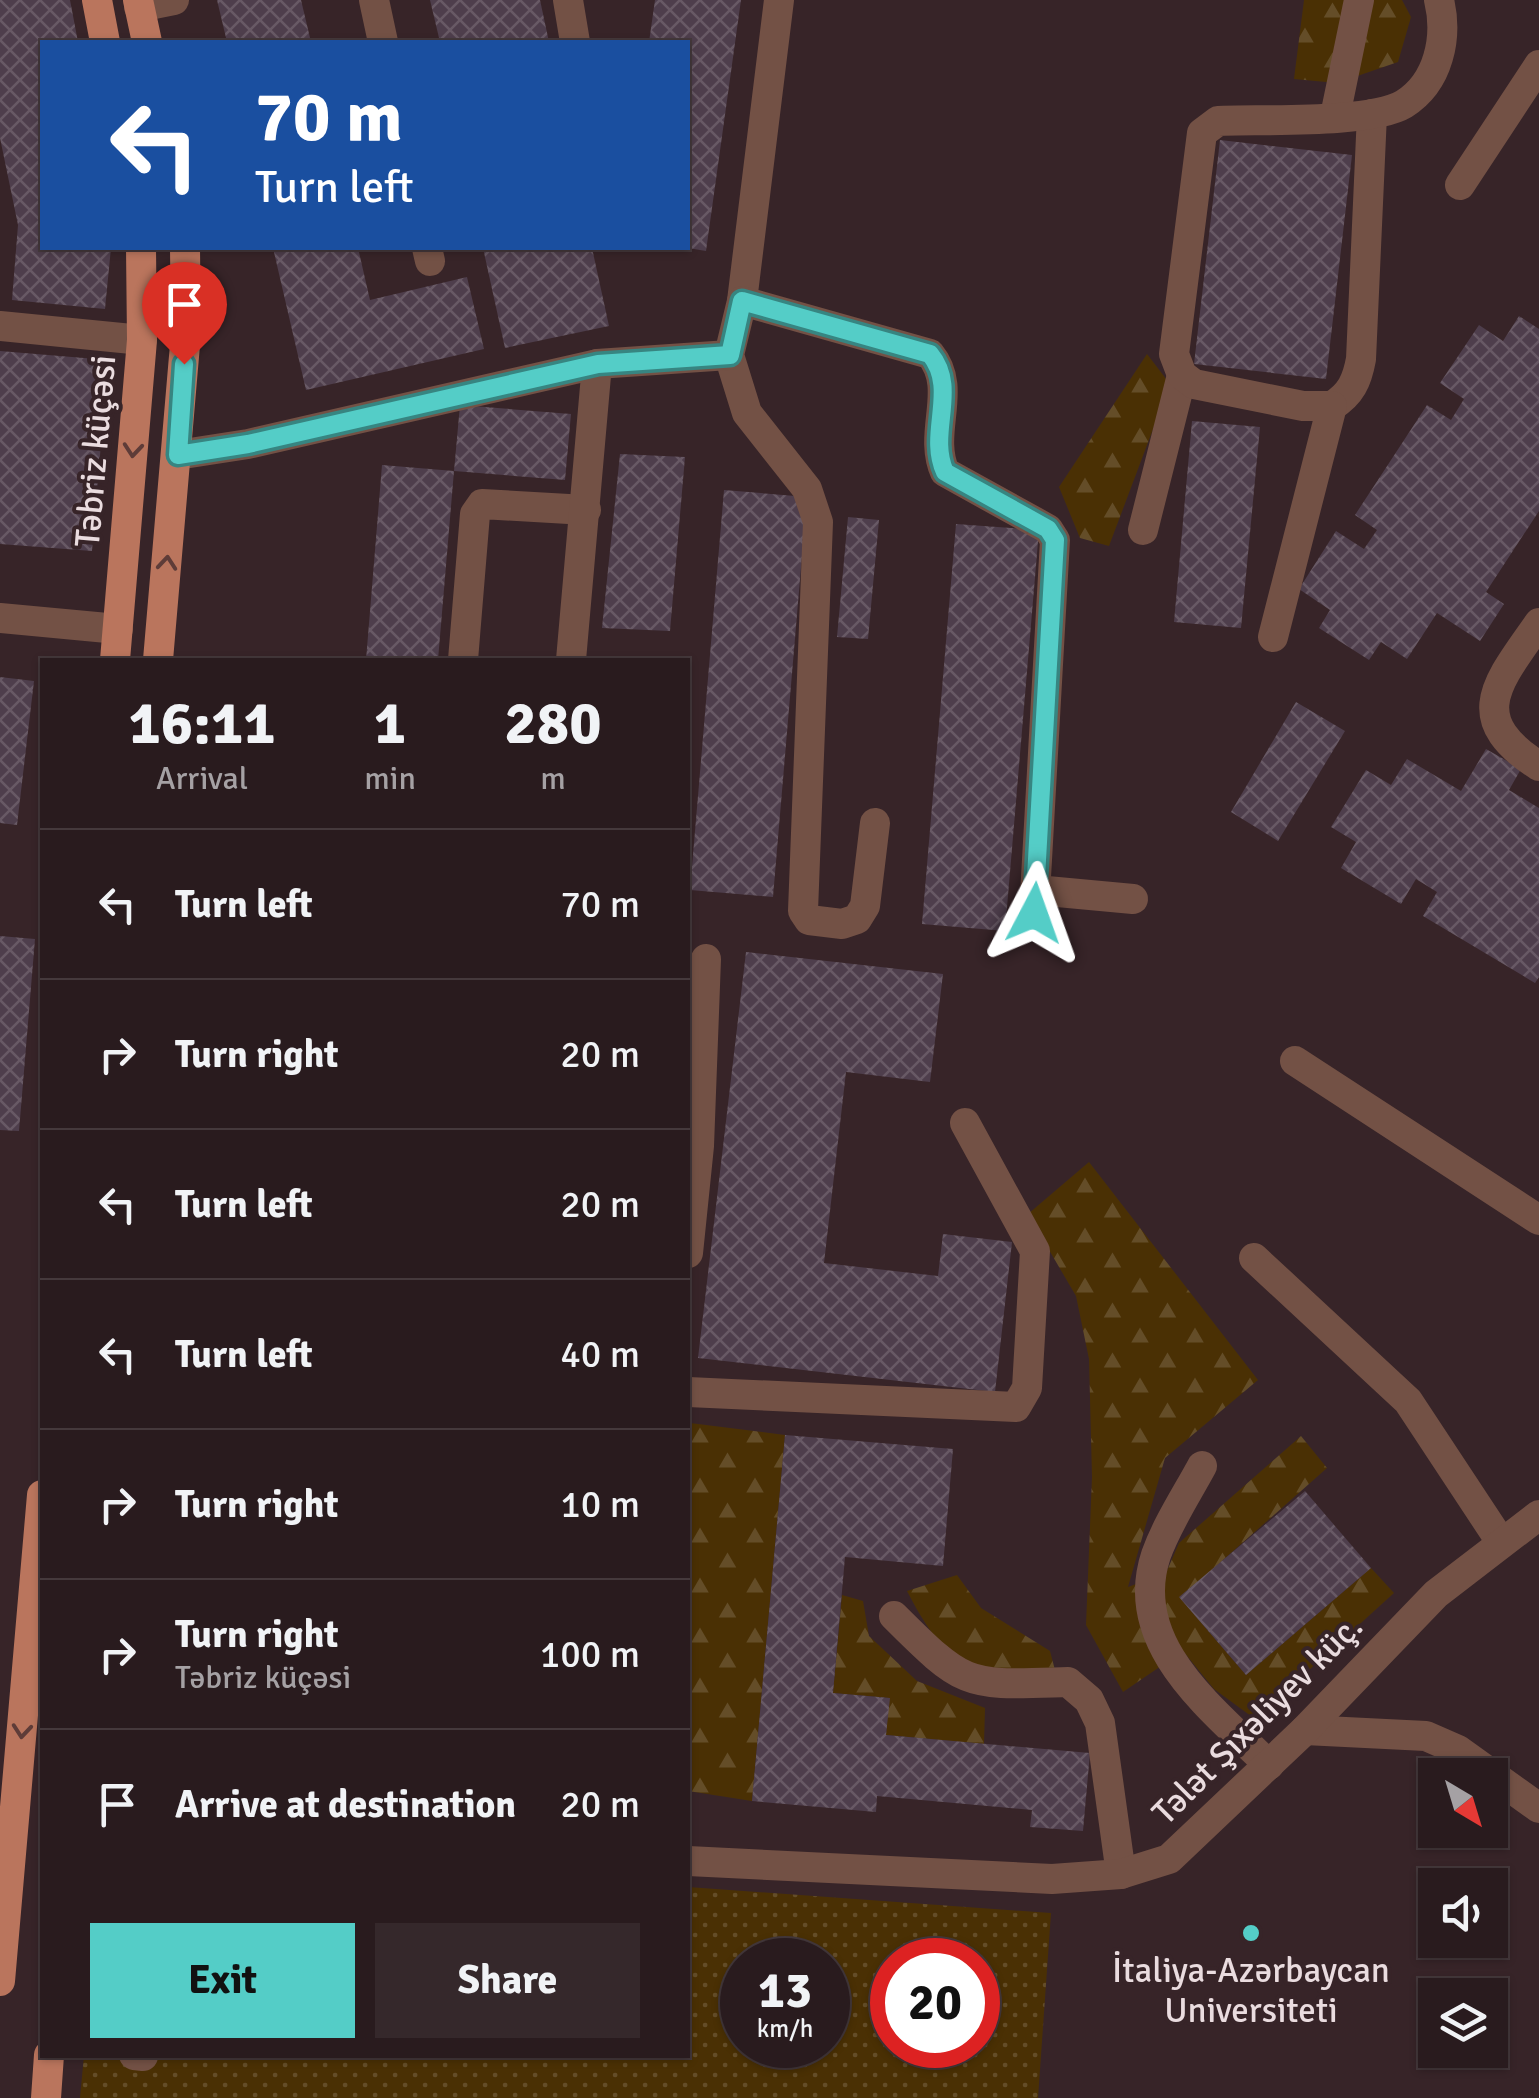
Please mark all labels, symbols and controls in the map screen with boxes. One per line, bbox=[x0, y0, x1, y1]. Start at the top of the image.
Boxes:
text: 70 m bbox=[255, 74, 403, 160]
icon: left bbox=[90, 80, 220, 210]
text: Turn left bbox=[255, 160, 414, 215]
pin bbox=[142, 262, 227, 365]
icon: arrive bbox=[157, 277, 212, 332]
street label: Təbriz küçəsi bbox=[66, 353, 125, 549]
one-way arrow bbox=[122, 442, 144, 458]
one-way arrow bbox=[156, 555, 177, 571]
text: 16:11 bbox=[128, 687, 276, 761]
text: 1 bbox=[374, 687, 406, 761]
text: 280 bbox=[504, 687, 602, 761]
text: Arrival bbox=[156, 759, 248, 798]
text: min bbox=[364, 759, 416, 798]
text: m bbox=[540, 759, 566, 798]
position arrow bbox=[982, 861, 1086, 965]
icon: left bbox=[90, 877, 145, 932]
text: Turn left bbox=[175, 881, 313, 928]
text: 70 m bbox=[560, 881, 640, 928]
icon: right bbox=[90, 1027, 145, 1082]
text: Turn right bbox=[175, 1031, 339, 1078]
text: 20 m bbox=[560, 1031, 640, 1078]
icon: left bbox=[90, 1177, 145, 1232]
text: Turn left bbox=[175, 1181, 313, 1228]
text: 20 m bbox=[560, 1181, 640, 1228]
icon: left bbox=[90, 1327, 145, 1382]
text: Turn left bbox=[175, 1331, 313, 1378]
text: 40 m bbox=[560, 1331, 640, 1378]
icon: right bbox=[90, 1477, 145, 1532]
text: Turn right bbox=[175, 1481, 339, 1528]
text: 10 m bbox=[560, 1481, 640, 1528]
street label: Tələt Şıxəliyev küç. bbox=[1143, 1605, 1372, 1834]
text: Turn right bbox=[175, 1611, 339, 1658]
icon: right bbox=[90, 1627, 145, 1682]
text: 100 m bbox=[540, 1631, 640, 1678]
text: Təbriz küçəsi bbox=[175, 1658, 351, 1697]
one-way arrow bbox=[11, 1724, 33, 1740]
north arrow bbox=[1418, 1758, 1508, 1848]
map controls bbox=[1418, 1758, 1508, 2068]
icon: arrive bbox=[90, 1777, 145, 1832]
text: Arrive at destination bbox=[175, 1781, 516, 1828]
text: 20 m bbox=[560, 1781, 640, 1828]
button: sound bbox=[1418, 1868, 1508, 1958]
marker: İtaliya-Azərbaycan Universiteti bbox=[1240, 1922, 1262, 1944]
button: Exit bbox=[90, 1923, 355, 2038]
button: Share bbox=[375, 1923, 640, 2038]
speed limit sign: 20 bbox=[870, 1938, 1000, 2068]
place label: İtaliya-Azərbaycan Universiteti bbox=[1112, 1949, 1390, 2032]
text: 13 bbox=[758, 1960, 812, 2022]
button: layers bbox=[1418, 1978, 1508, 2068]
text: km/h bbox=[757, 2013, 813, 2044]

